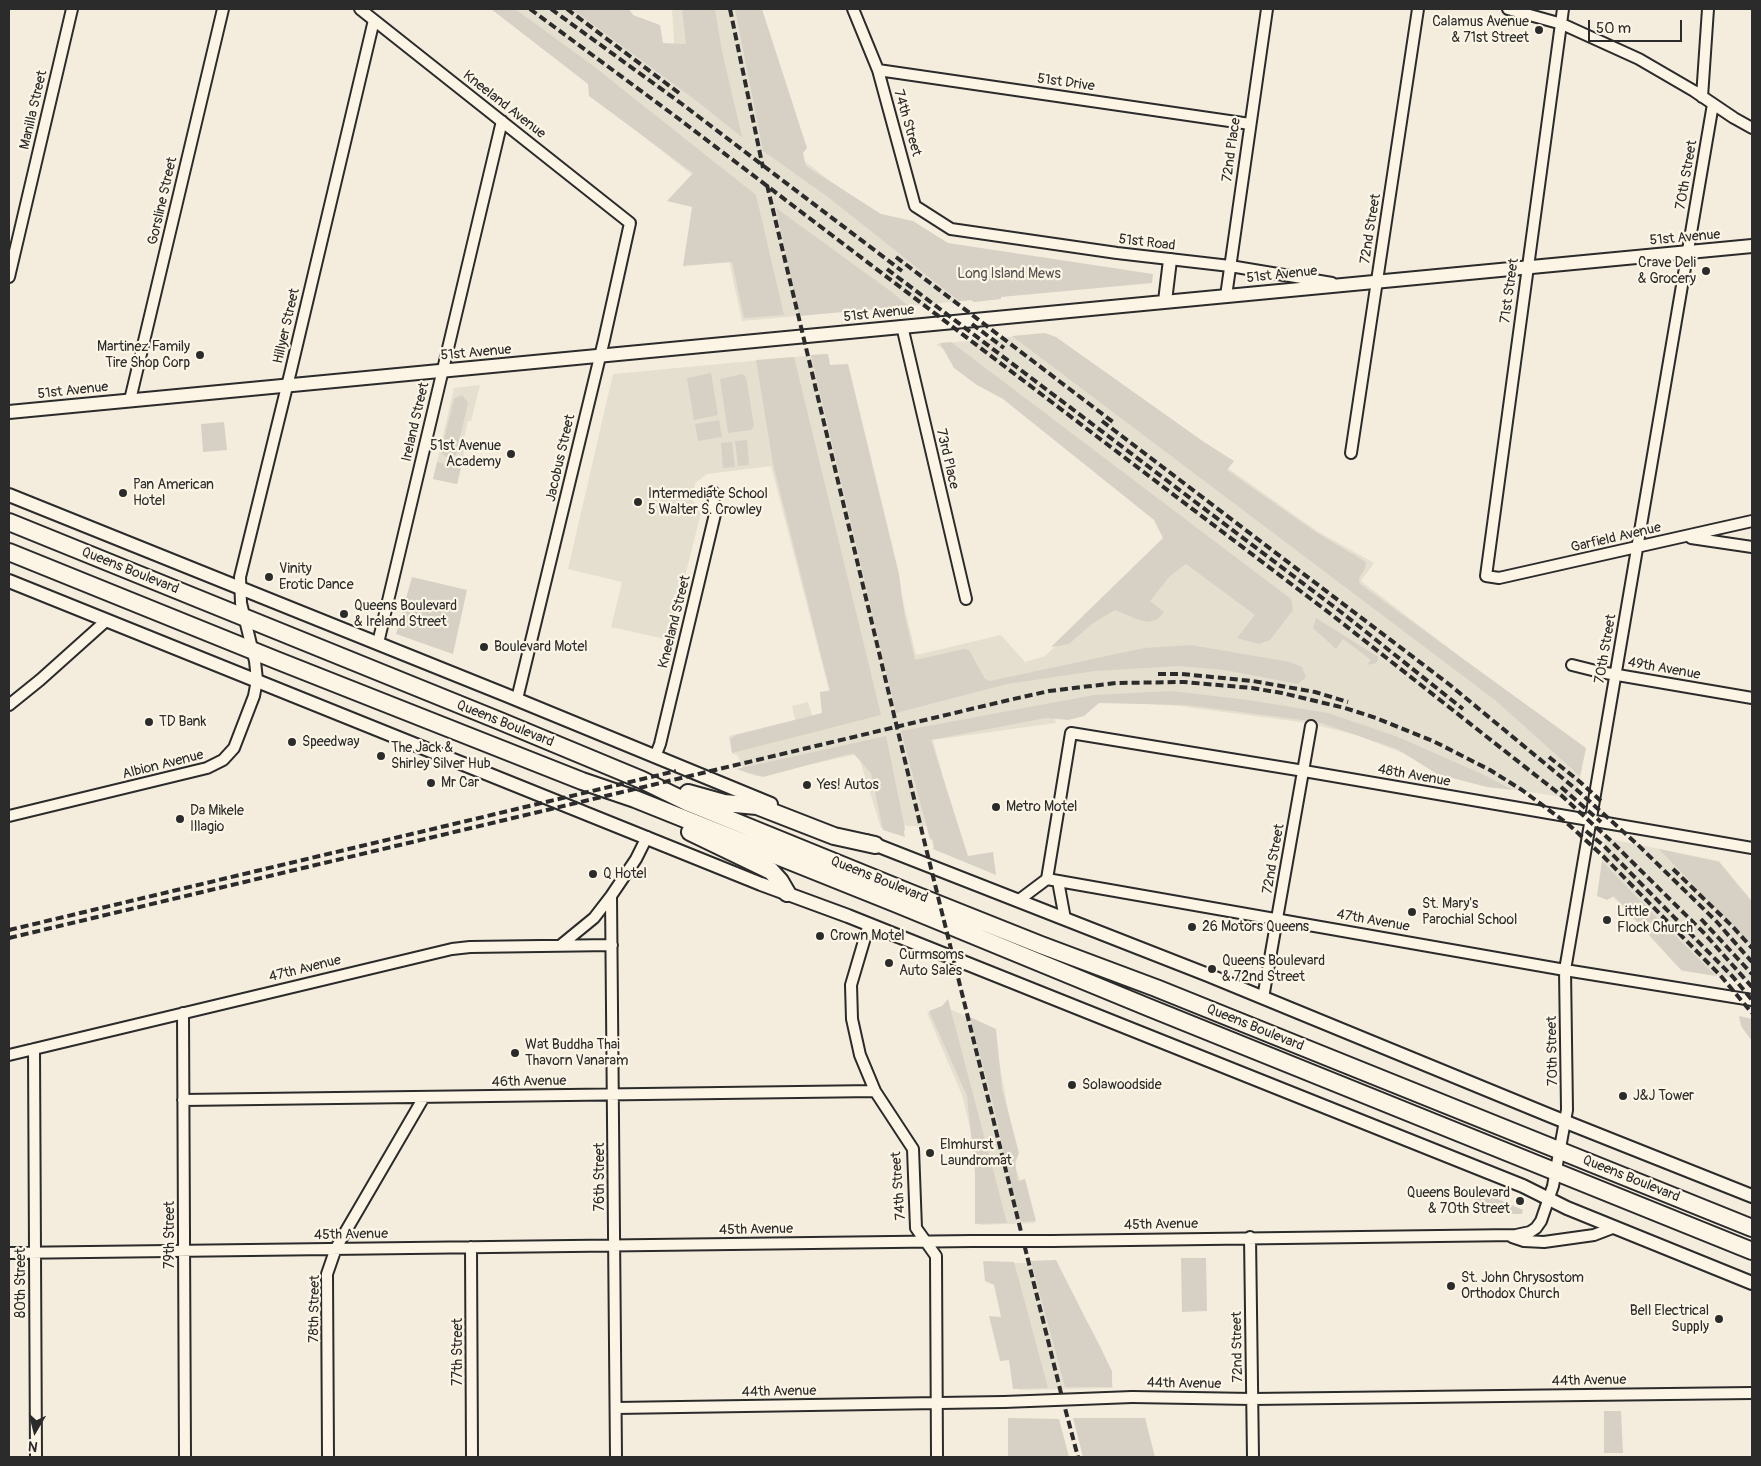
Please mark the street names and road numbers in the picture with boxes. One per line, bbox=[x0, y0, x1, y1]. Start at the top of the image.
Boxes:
street label: Kneeland Avenue bbox=[459, 67, 549, 143]
street label: Manilla Street bbox=[17, 69, 51, 151]
street label: 51st Drive bbox=[1036, 71, 1096, 95]
street label: 74th Street bbox=[889, 88, 925, 158]
street label: 72nd Place bbox=[1219, 117, 1245, 183]
street label: 70th Street bbox=[1673, 139, 1701, 211]
street label: Gorsline Street bbox=[145, 155, 181, 247]
street label: 72nd Street bbox=[1357, 193, 1385, 265]
street label: 51st Avenue bbox=[1649, 227, 1721, 249]
street label: 51st Road bbox=[1118, 231, 1176, 255]
street label: 71st Street bbox=[1497, 257, 1523, 325]
street label: 51st Avenue bbox=[1246, 263, 1318, 287]
street label: Hillyer Street bbox=[270, 287, 304, 365]
street label: 51st Avenue bbox=[843, 302, 915, 326]
street label: 51st Avenue bbox=[440, 342, 512, 364]
street label: 51st Avenue bbox=[37, 379, 109, 403]
street label: Ireland Street bbox=[399, 381, 433, 463]
street label: Jacobus Street bbox=[543, 413, 579, 503]
street label: 73rd Place bbox=[932, 427, 962, 491]
street label: Garfield Avenue bbox=[1569, 519, 1663, 557]
street label: Queens Boulevard bbox=[79, 544, 181, 598]
street label: Kneeland Street bbox=[655, 574, 695, 670]
street label: 70th Street bbox=[1592, 613, 1620, 685]
street label: 49th Avenue bbox=[1626, 654, 1702, 684]
street label: Queens Boulevard bbox=[454, 697, 556, 751]
street label: Albion Avenue bbox=[121, 747, 205, 783]
street label: 48th Avenue bbox=[1376, 761, 1452, 791]
street label: 72nd Street bbox=[1260, 823, 1288, 895]
street label: Queens Boulevard bbox=[828, 853, 930, 907]
street label: 47th Avenue bbox=[1335, 906, 1411, 936]
street label: 47th Avenue bbox=[267, 952, 343, 986]
street label: Queens Boulevard bbox=[1204, 1001, 1306, 1055]
street label: 70th Street bbox=[1544, 1016, 1562, 1086]
street label: 46th Avenue bbox=[492, 1073, 566, 1091]
street label: 76th Street bbox=[592, 1143, 608, 1211]
street label: 74th Street bbox=[888, 1151, 910, 1221]
street label: Queens Boulevard bbox=[1580, 1152, 1682, 1206]
street label: 79th Street bbox=[162, 1201, 178, 1269]
street label: 45th Avenue bbox=[1124, 1216, 1198, 1234]
street label: 45th Avenue bbox=[719, 1221, 793, 1239]
street label: 45th Avenue bbox=[314, 1226, 388, 1244]
street label: 80th Street bbox=[13, 1248, 29, 1318]
street label: 78th Street bbox=[306, 1275, 324, 1343]
street label: 72nd Street bbox=[1229, 1311, 1247, 1383]
street label: 77th Street bbox=[450, 1318, 466, 1386]
street label: 44th Avenue bbox=[1552, 1372, 1626, 1390]
street label: 44th Avenue bbox=[1147, 1375, 1221, 1393]
street label: 44th Avenue bbox=[742, 1383, 816, 1401]

